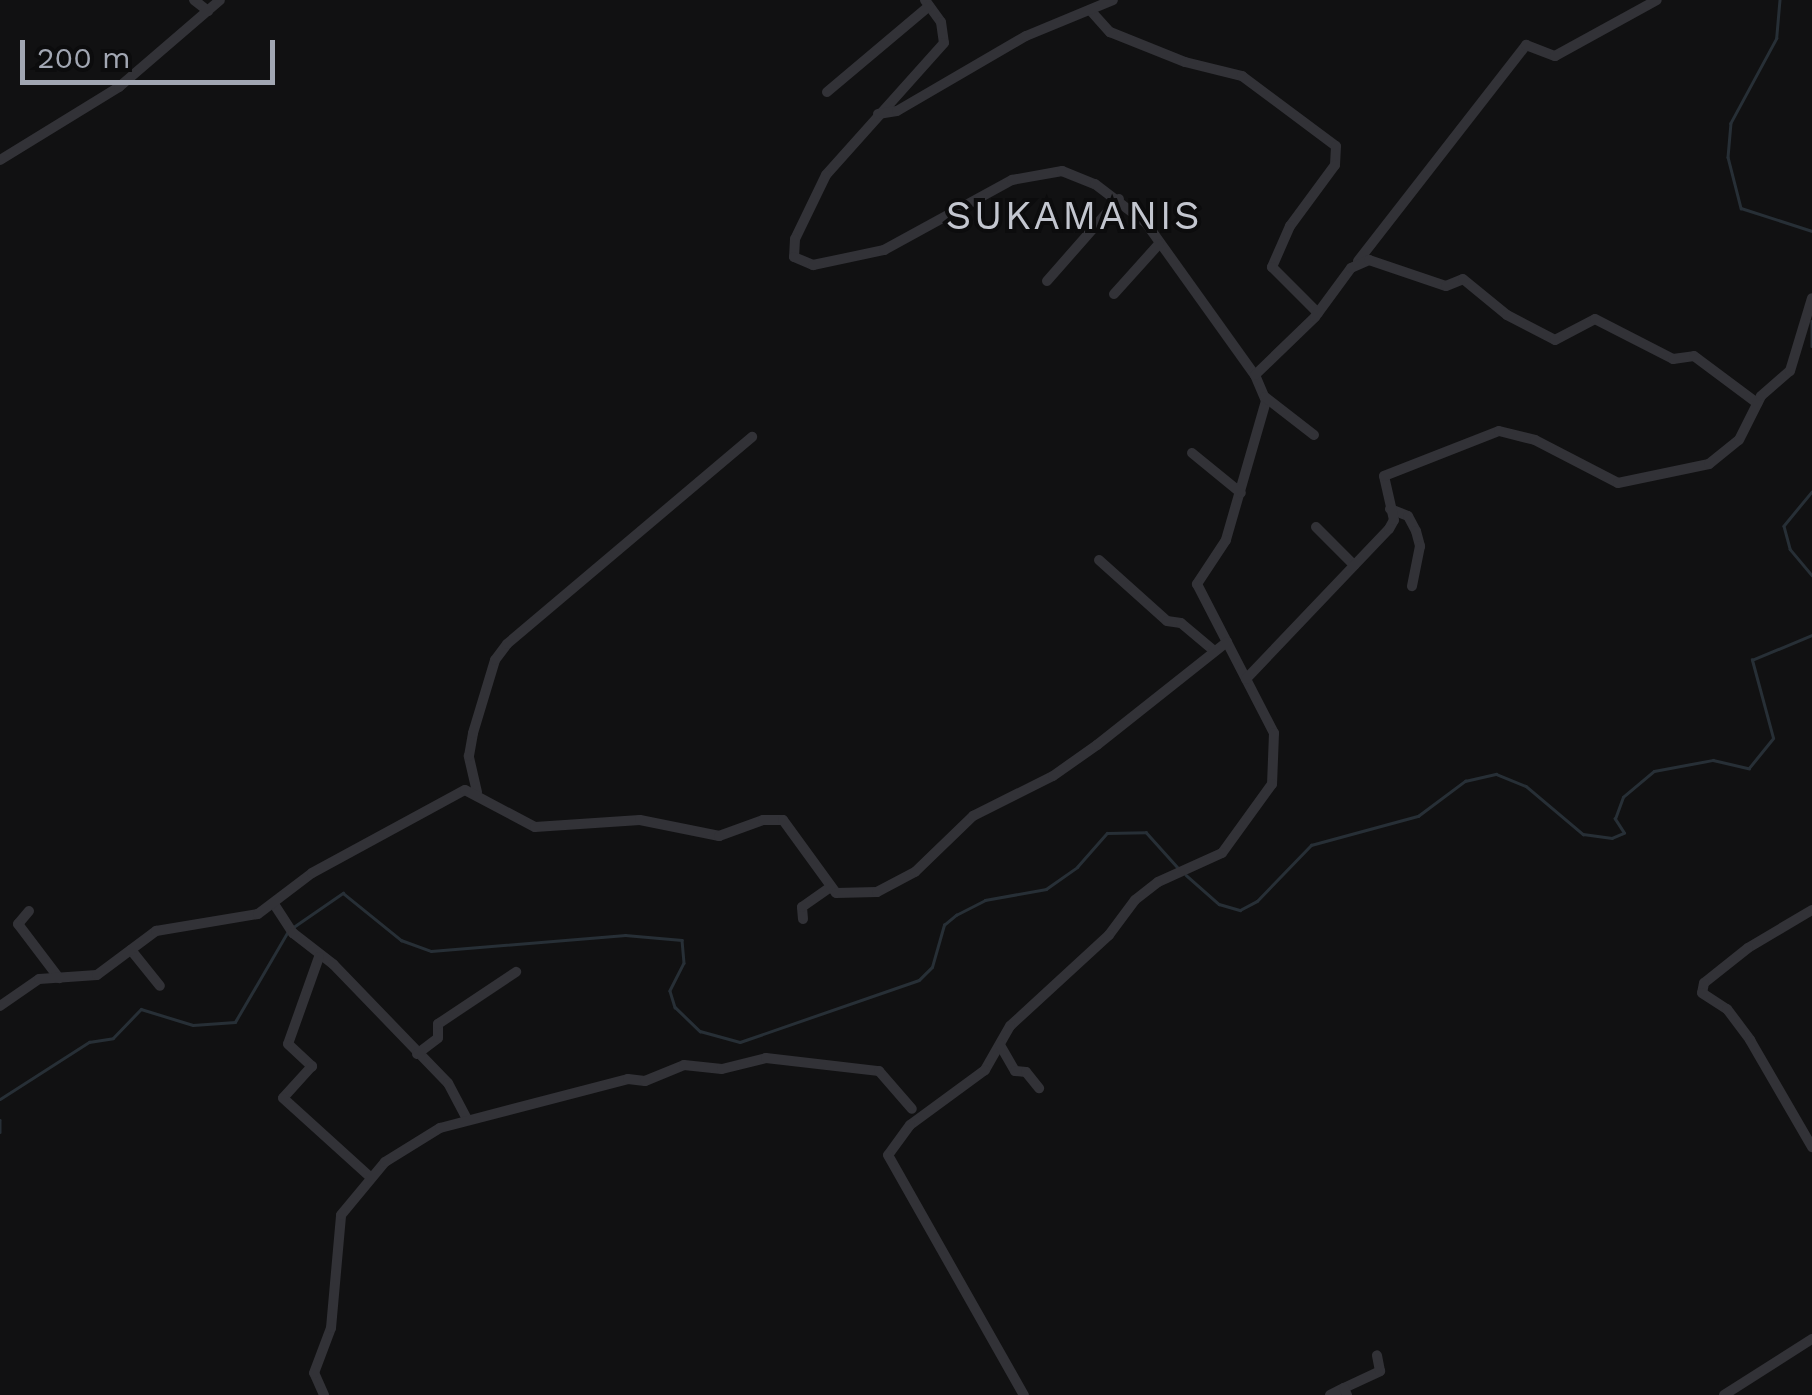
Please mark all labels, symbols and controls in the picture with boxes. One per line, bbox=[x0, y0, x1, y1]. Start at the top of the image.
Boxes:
scale bar bbox=[25, 20, 280, 82]
text: 200 m bbox=[37, 40, 131, 75]
district label: SUKAMANIS bbox=[946, 192, 1202, 240]

